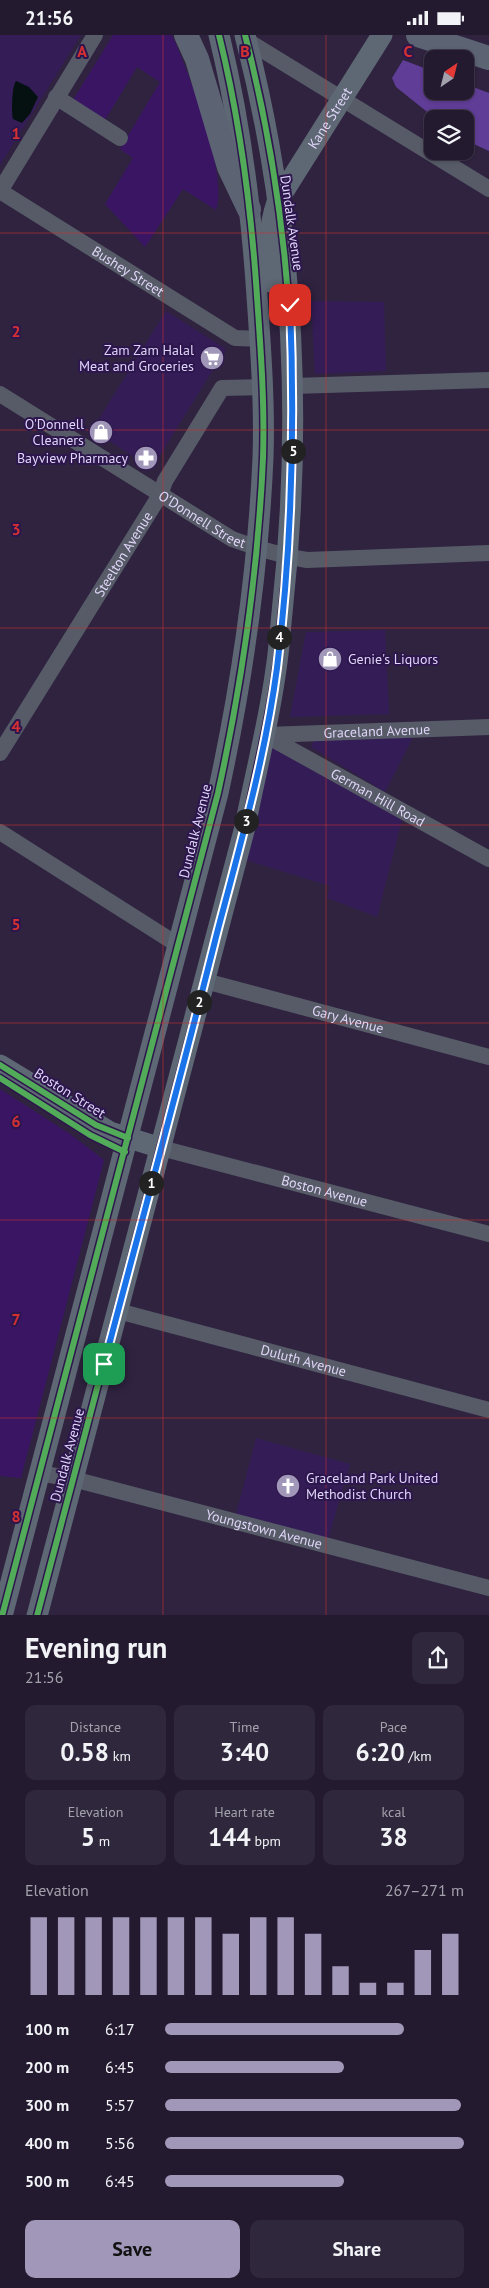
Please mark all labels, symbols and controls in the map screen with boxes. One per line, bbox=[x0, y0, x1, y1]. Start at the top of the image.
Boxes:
text: 21:56 bbox=[25, 6, 73, 30]
text: A bbox=[77, 41, 87, 61]
text: B bbox=[240, 41, 250, 61]
text: C bbox=[404, 41, 413, 61]
north arrow bbox=[424, 50, 474, 100]
map controls bbox=[424, 50, 474, 160]
street label: Kane Street bbox=[304, 84, 356, 152]
button: layers bbox=[424, 110, 474, 160]
text: 1 bbox=[11, 123, 21, 143]
street label: Dundalk Avenue bbox=[276, 174, 308, 272]
street label: Bushey Street bbox=[89, 242, 168, 301]
pin bbox=[269, 284, 311, 326]
icon: check bbox=[276, 291, 304, 319]
text: 2 bbox=[11, 321, 21, 341]
place label: Zam Zam Halal Meat and Groceries bbox=[79, 341, 194, 375]
supermarket icon: Zam Zam Halal Meat and Groceries bbox=[199, 345, 225, 371]
place label: O'Donnell Cleaners bbox=[25, 415, 84, 449]
shop icon: O'Donnell Cleaners bbox=[88, 419, 114, 445]
pin: 5 bbox=[280, 439, 306, 463]
text: 5 bbox=[290, 442, 297, 460]
pharmacy icon: Bayview Pharmacy bbox=[133, 445, 159, 471]
place label: Bayview Pharmacy bbox=[17, 449, 128, 467]
street label: O'Donnell Street bbox=[155, 486, 248, 552]
street label: Steelton Avenue bbox=[90, 508, 157, 600]
text: 3 bbox=[11, 519, 21, 539]
pin: 4 bbox=[266, 625, 292, 649]
text: 4 bbox=[276, 628, 283, 646]
shop icon: Genie's Liquors bbox=[317, 646, 343, 672]
place label: Genie's Liquors bbox=[348, 650, 438, 668]
text: 4 bbox=[11, 716, 21, 736]
street label: Graceland Avenue bbox=[323, 720, 431, 742]
street label: German Hill Road bbox=[328, 764, 428, 831]
street label: Dundalk Avenue bbox=[175, 782, 215, 880]
pin: 3 bbox=[234, 809, 258, 833]
text: 3 bbox=[243, 812, 250, 830]
text: 5 bbox=[11, 914, 21, 934]
pin: 2 bbox=[186, 989, 212, 1015]
text: 2 bbox=[196, 993, 203, 1011]
street label: Gary Avenue bbox=[310, 1001, 386, 1037]
street label: Boston Street bbox=[31, 1064, 109, 1122]
text: 6 bbox=[11, 1111, 21, 1131]
pin: 1 bbox=[138, 1171, 164, 1195]
street label: Boston Avenue bbox=[279, 1171, 370, 1211]
text: 1 bbox=[148, 1174, 155, 1192]
text: 7 bbox=[11, 1309, 21, 1329]
street label: Duluth Avenue bbox=[259, 1340, 348, 1381]
pin bbox=[83, 1343, 125, 1385]
icon: arrive bbox=[90, 1350, 118, 1378]
street label: Dundalk Avenue bbox=[46, 1406, 88, 1504]
place label: Graceland Park United Methodist Church bbox=[306, 1469, 438, 1503]
church icon: Graceland Park United Methodist Church bbox=[275, 1473, 301, 1499]
street label: Youngstown Avenue bbox=[204, 1505, 324, 1553]
text: 8 bbox=[11, 1506, 21, 1526]
text: Evening run bbox=[25, 1629, 167, 1666]
button: share bbox=[412, 1632, 464, 1684]
text: 21:56 bbox=[25, 1667, 63, 1687]
text: Distance bbox=[70, 1718, 121, 1736]
text: Time bbox=[229, 1718, 260, 1736]
text: Pace bbox=[380, 1718, 407, 1736]
text: 0.58 bbox=[60, 1736, 109, 1768]
text: 3:40 bbox=[220, 1736, 269, 1768]
text: 6:20 bbox=[355, 1736, 405, 1768]
text: km bbox=[109, 1747, 131, 1765]
text: /km bbox=[405, 1747, 432, 1765]
text: Elevation bbox=[68, 1803, 123, 1821]
text: Heart rate bbox=[214, 1803, 275, 1821]
text: kcal bbox=[382, 1803, 405, 1821]
text: 5 bbox=[81, 1821, 95, 1853]
text: 144 bbox=[208, 1821, 251, 1853]
text: 38 bbox=[379, 1821, 408, 1853]
text: m bbox=[95, 1832, 110, 1850]
text: bpm bbox=[251, 1832, 281, 1850]
text: Elevation bbox=[25, 1880, 89, 1900]
text: 267–271 m bbox=[385, 1880, 464, 1900]
text: 100 m bbox=[25, 2019, 69, 2039]
text: 6:17 bbox=[105, 2019, 135, 2039]
text: 200 m bbox=[25, 2057, 69, 2077]
text: 6:45 bbox=[105, 2057, 135, 2077]
text: 300 m bbox=[25, 2095, 69, 2115]
text: 5:57 bbox=[105, 2095, 135, 2115]
text: 400 m bbox=[25, 2133, 69, 2153]
text: 5:56 bbox=[105, 2133, 135, 2153]
text: 500 m bbox=[25, 2171, 69, 2191]
text: 6:45 bbox=[105, 2171, 135, 2191]
button: Save bbox=[25, 2220, 240, 2278]
button: Share bbox=[250, 2220, 464, 2278]

